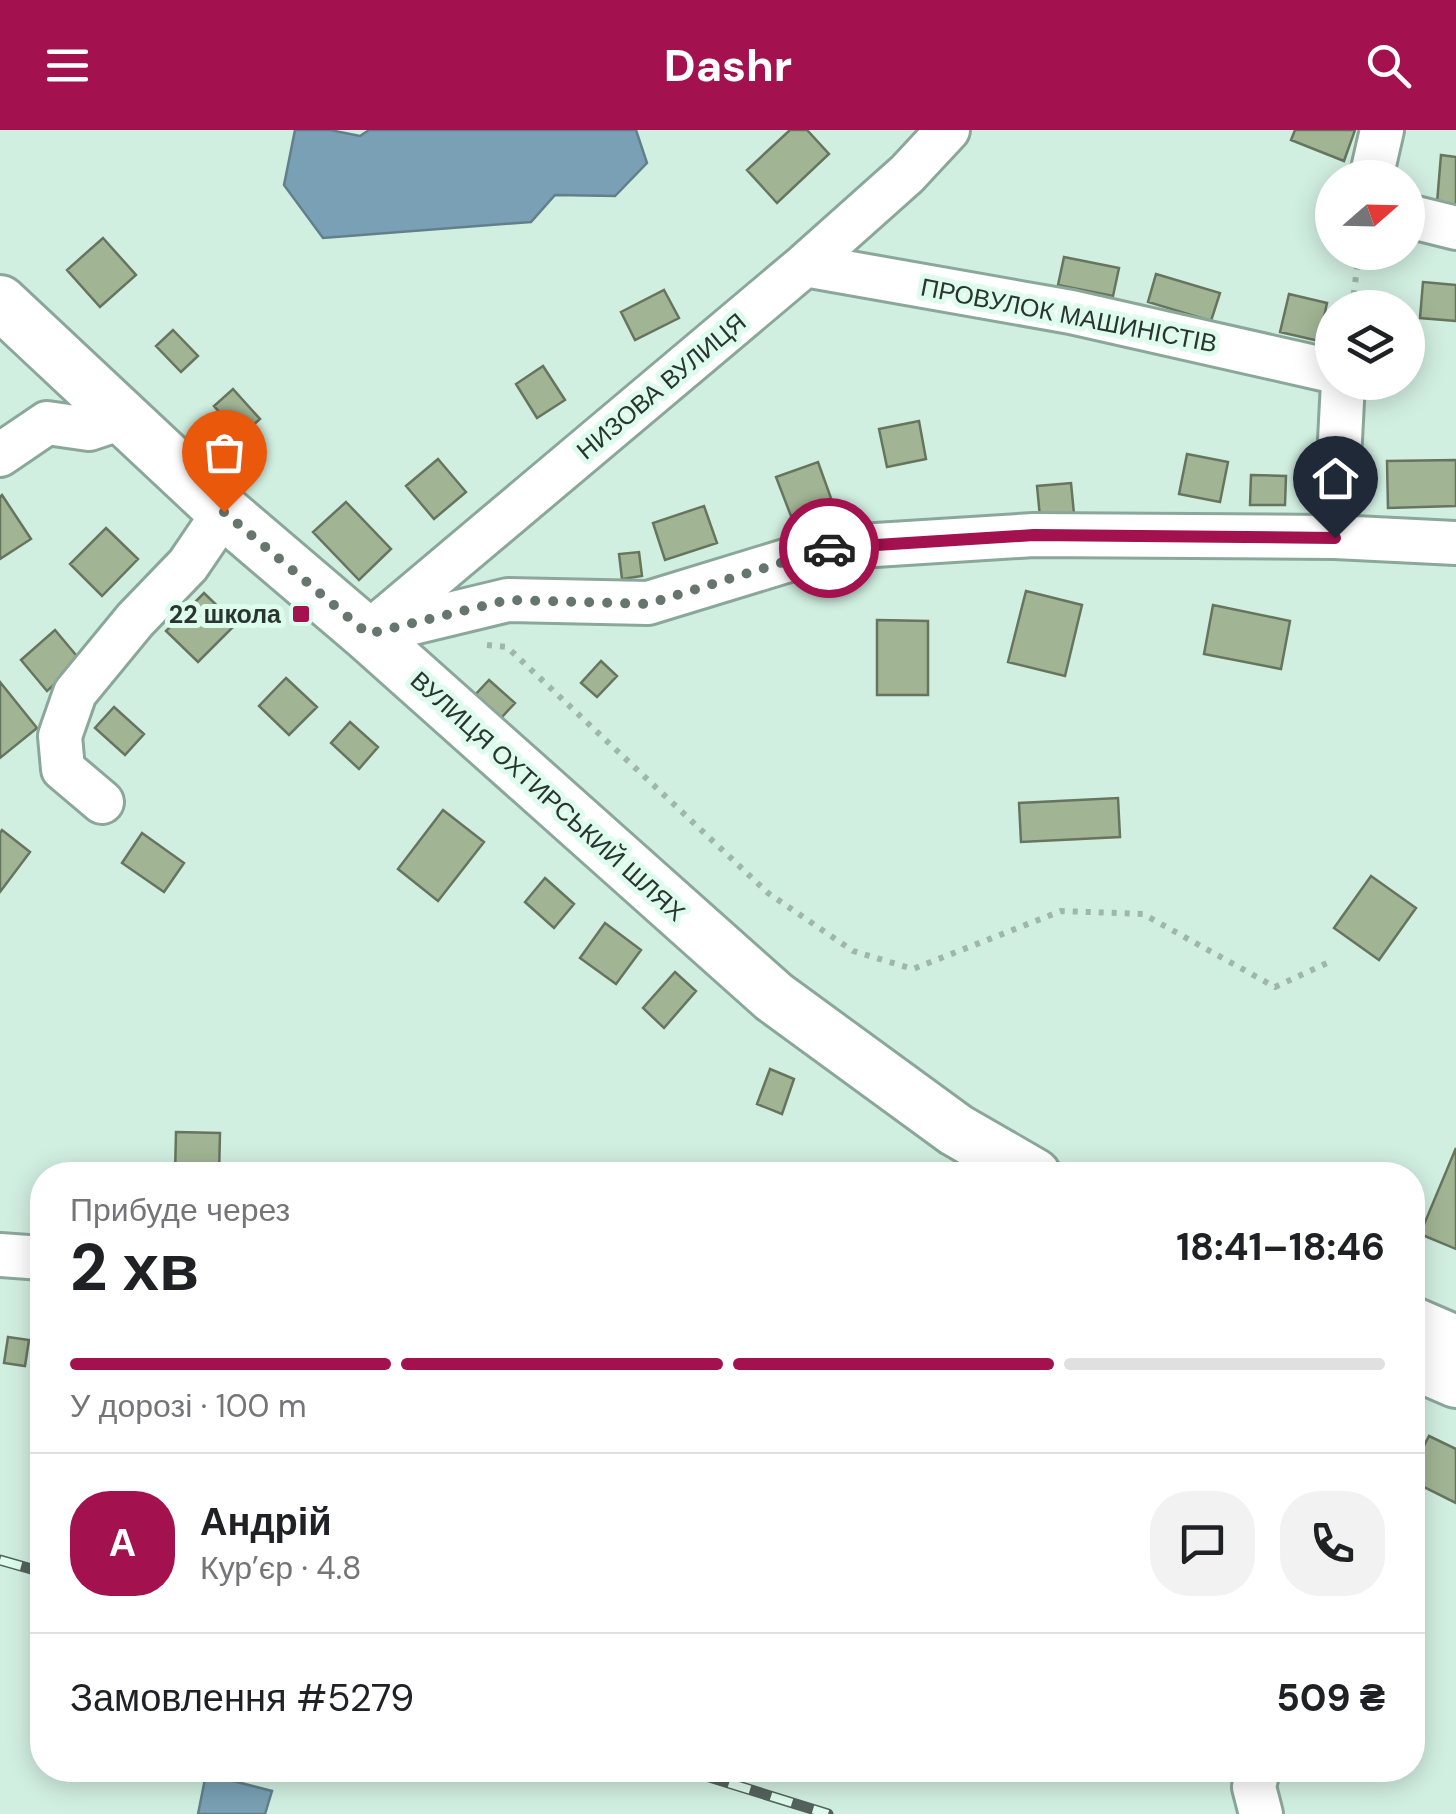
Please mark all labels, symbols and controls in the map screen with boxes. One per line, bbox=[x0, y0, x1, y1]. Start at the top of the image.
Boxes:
text: Dashr bbox=[664, 36, 792, 95]
icon: menu bbox=[40, 38, 95, 93]
icon: search bbox=[1361, 38, 1416, 93]
north arrow bbox=[1315, 160, 1425, 270]
map controls bbox=[1315, 160, 1425, 400]
street label: ПРОВУЛОК МАШИНІСТІВ bbox=[918, 271, 1220, 360]
button: layers bbox=[1315, 290, 1425, 400]
street label: НИЗОВА ВУЛИЦЯ bbox=[570, 306, 753, 467]
pin bbox=[182, 410, 267, 513]
icon: bag bbox=[197, 425, 252, 480]
pin bbox=[1293, 436, 1378, 539]
icon: home bbox=[1308, 451, 1363, 506]
courier bbox=[779, 498, 879, 598]
icon: car bbox=[802, 521, 857, 576]
place label: 22 школа bbox=[169, 598, 282, 631]
marker: 22 школа bbox=[290, 603, 312, 625]
street label: ВУЛИЦЯ ОХТИРСЬКИЙ ШЛЯХ bbox=[403, 664, 692, 929]
text: Прибуде через bbox=[70, 1189, 290, 1231]
text: 18:41–18:46 bbox=[1176, 1222, 1385, 1272]
text: 2 хв bbox=[70, 1226, 199, 1310]
text: У дорозі · 100 m bbox=[70, 1385, 306, 1427]
button: chat bbox=[1150, 1491, 1255, 1596]
button: phone bbox=[1280, 1491, 1385, 1596]
text: Андрій bbox=[200, 1497, 332, 1547]
text: А bbox=[109, 1518, 136, 1568]
text: Кур’єр · 4.8 bbox=[200, 1547, 362, 1589]
text: Замовлення #5279 bbox=[70, 1673, 414, 1723]
text: 509 ₴ bbox=[1276, 1673, 1385, 1723]

